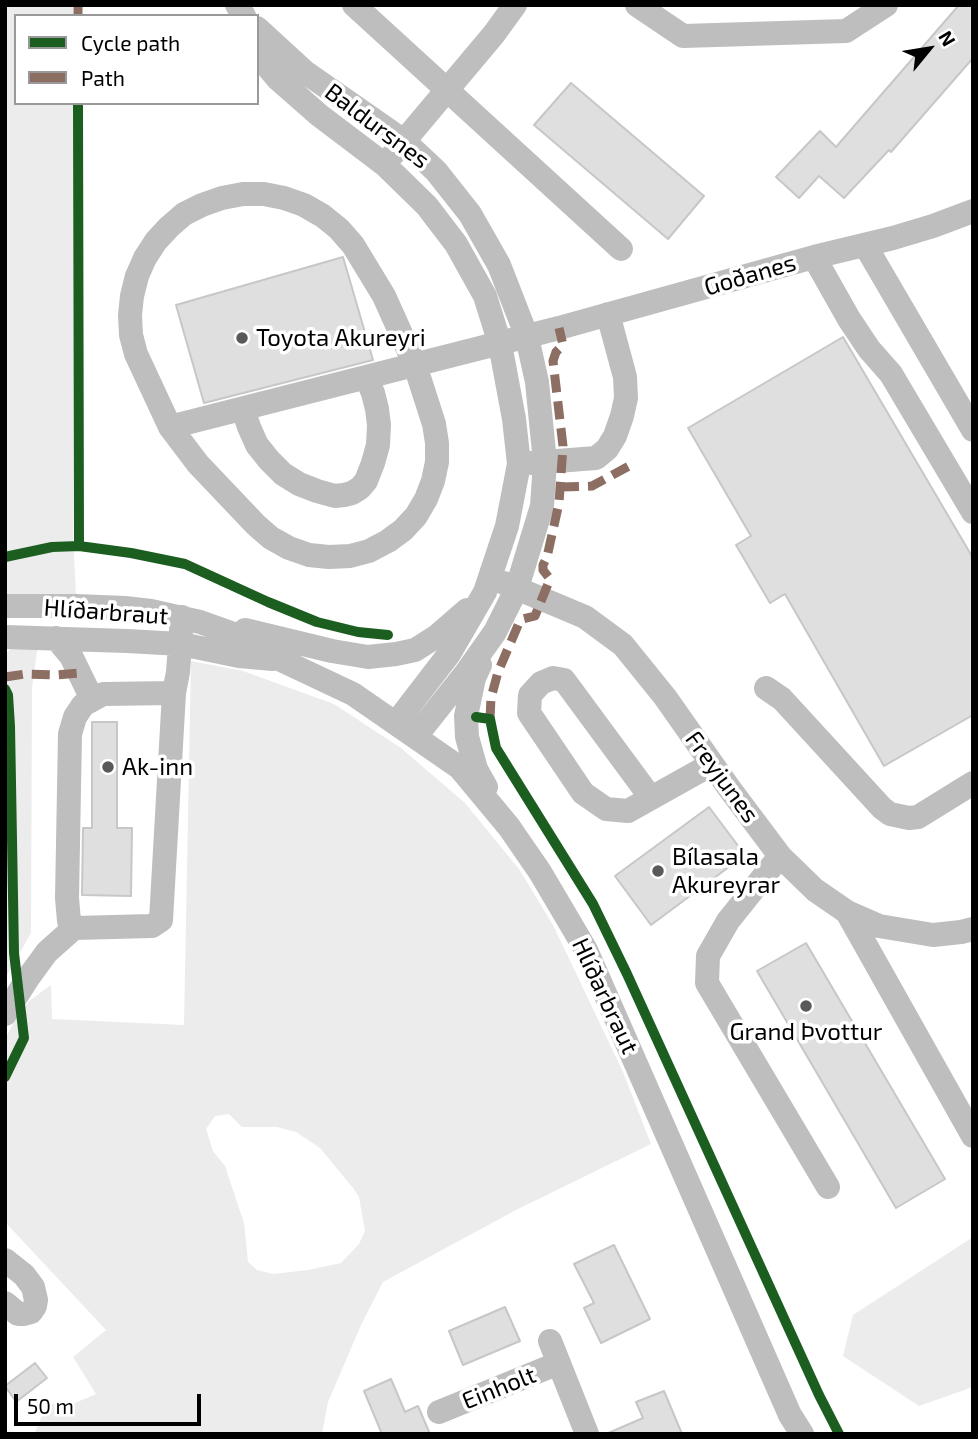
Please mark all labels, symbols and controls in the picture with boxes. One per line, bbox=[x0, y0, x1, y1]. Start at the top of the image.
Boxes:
legend bbox=[14, 14, 259, 105]
north arrow bbox=[894, 14, 964, 84]
text: N bbox=[934, 27, 961, 50]
text: Cycle path bbox=[81, 30, 180, 55]
text: Path bbox=[81, 65, 125, 90]
street label: Baldursnes bbox=[319, 77, 435, 175]
street label: Goðanes bbox=[701, 248, 799, 302]
place label: Toyota Akureyri bbox=[256, 324, 426, 352]
marker: Toyota Akureyri bbox=[234, 330, 250, 346]
street label: Hlíðarbraut bbox=[43, 593, 169, 631]
street label: Freyjunes bbox=[679, 726, 765, 828]
place label: Ak-inn bbox=[122, 753, 193, 781]
marker: Ak-inn bbox=[100, 759, 116, 775]
place label: Bílasala Akureyrar bbox=[672, 843, 780, 899]
marker: Bílasala Akureyrar bbox=[650, 863, 666, 879]
street label: Hlíðarbraut bbox=[566, 934, 644, 1058]
marker: Grand Þvottur bbox=[798, 998, 814, 1014]
place label: Grand Þvottur bbox=[730, 1018, 882, 1046]
street label: Einholt bbox=[458, 1360, 540, 1416]
scale bar bbox=[18, 1380, 205, 1424]
text: 50 m bbox=[27, 1393, 74, 1418]

